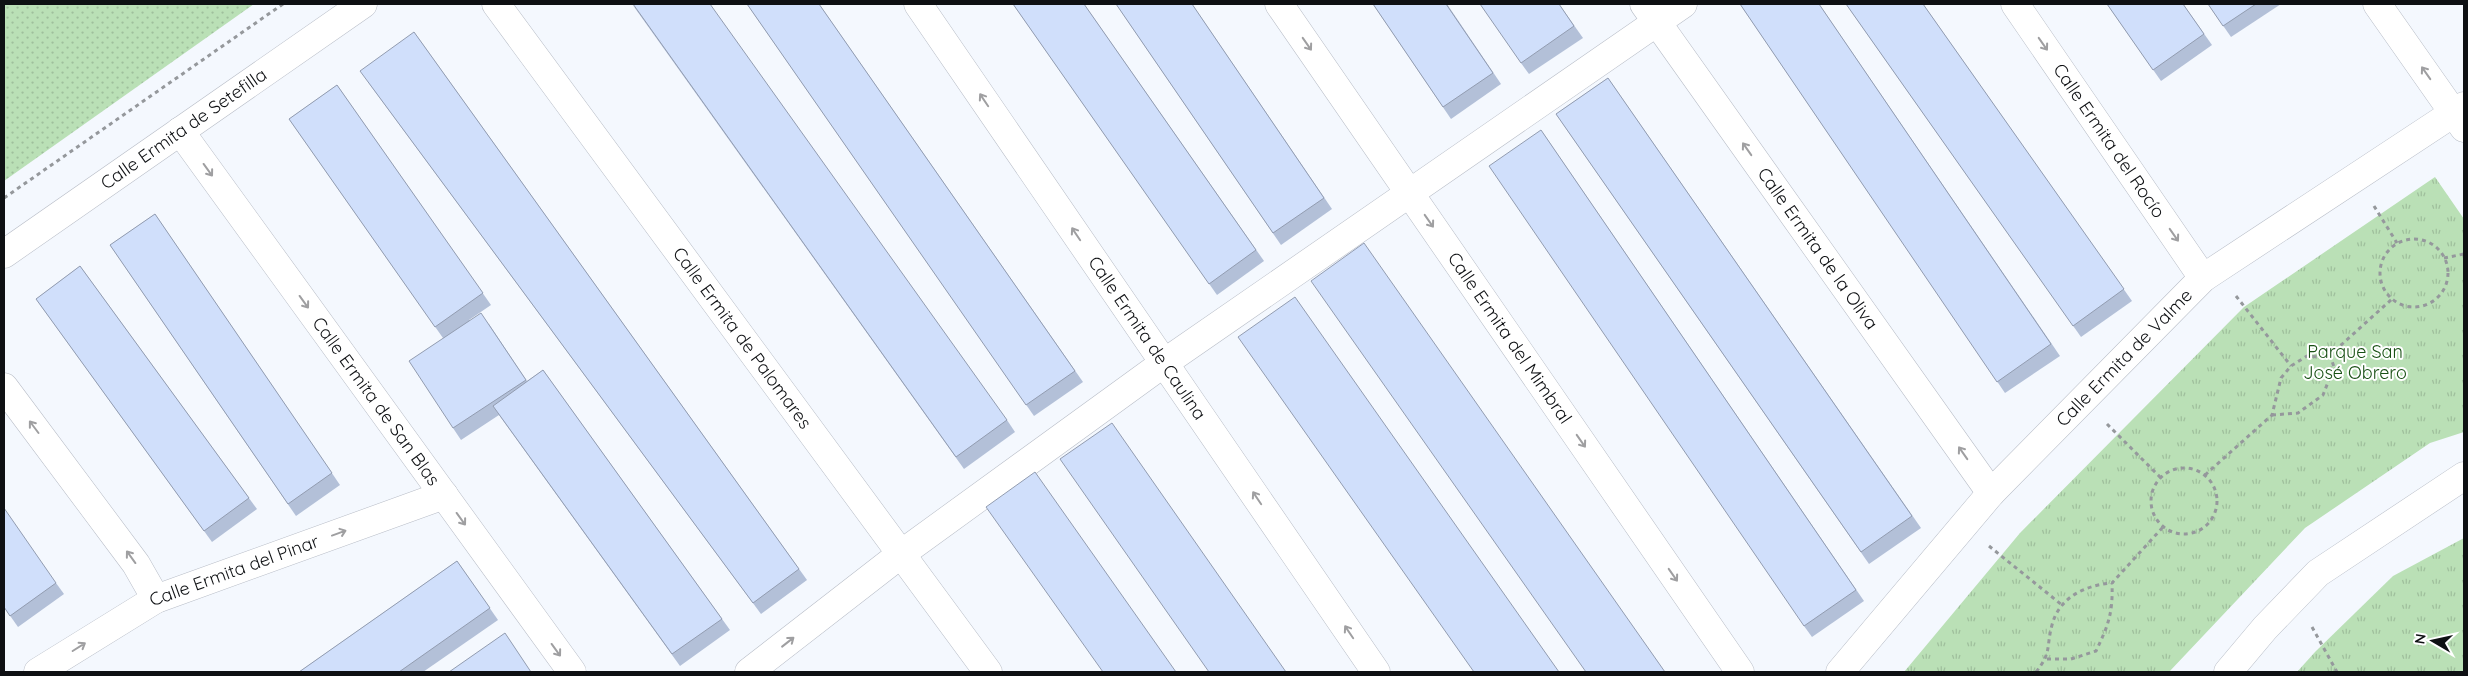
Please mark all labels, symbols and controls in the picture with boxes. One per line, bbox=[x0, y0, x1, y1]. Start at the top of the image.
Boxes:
one-way arrow bbox=[1302, 37, 1312, 51]
one-way arrow bbox=[2037, 37, 2048, 51]
street label: Calle Ermita del Rocío bbox=[2048, 59, 2170, 222]
street label: Calle Ermita de Setefilla bbox=[96, 63, 271, 194]
one-way arrow bbox=[2421, 67, 2431, 81]
one-way arrow bbox=[979, 93, 989, 107]
one-way arrow bbox=[1742, 142, 1752, 156]
one-way arrow bbox=[203, 163, 213, 177]
street label: Calle Ermita de la Oliva bbox=[1753, 163, 1883, 334]
one-way arrow bbox=[1424, 214, 1434, 228]
one-way arrow bbox=[1071, 227, 1081, 241]
one-way arrow bbox=[2169, 228, 2179, 242]
street label: Calle Ermita de Palomares bbox=[668, 242, 817, 433]
street label: Calle Ermita del Mimbral bbox=[1443, 248, 1577, 428]
street label: Calle Ermita de Caulina bbox=[1083, 251, 1212, 424]
street label: Calle Ermita de Valme bbox=[2051, 284, 2197, 431]
one-way arrow bbox=[298, 295, 309, 308]
street label: Calle Ermita de San Blas bbox=[308, 312, 445, 490]
park label: Parque San José Obrero bbox=[2303, 340, 2407, 384]
one-way arrow bbox=[29, 420, 39, 434]
one-way arrow bbox=[1576, 434, 1586, 448]
one-way arrow bbox=[1958, 446, 1968, 460]
one-way arrow bbox=[1252, 491, 1262, 505]
one-way arrow bbox=[455, 511, 466, 525]
one-way arrow bbox=[331, 528, 346, 537]
street label: Calle Ermita del Pinar bbox=[145, 529, 322, 611]
one-way arrow bbox=[126, 550, 136, 564]
one-way arrow bbox=[1668, 568, 1678, 582]
north arrow bbox=[2408, 616, 2458, 666]
one-way arrow bbox=[1344, 625, 1354, 639]
text: N bbox=[2410, 632, 2430, 645]
one-way arrow bbox=[781, 637, 794, 648]
one-way arrow bbox=[72, 641, 86, 651]
one-way arrow bbox=[551, 643, 561, 657]

